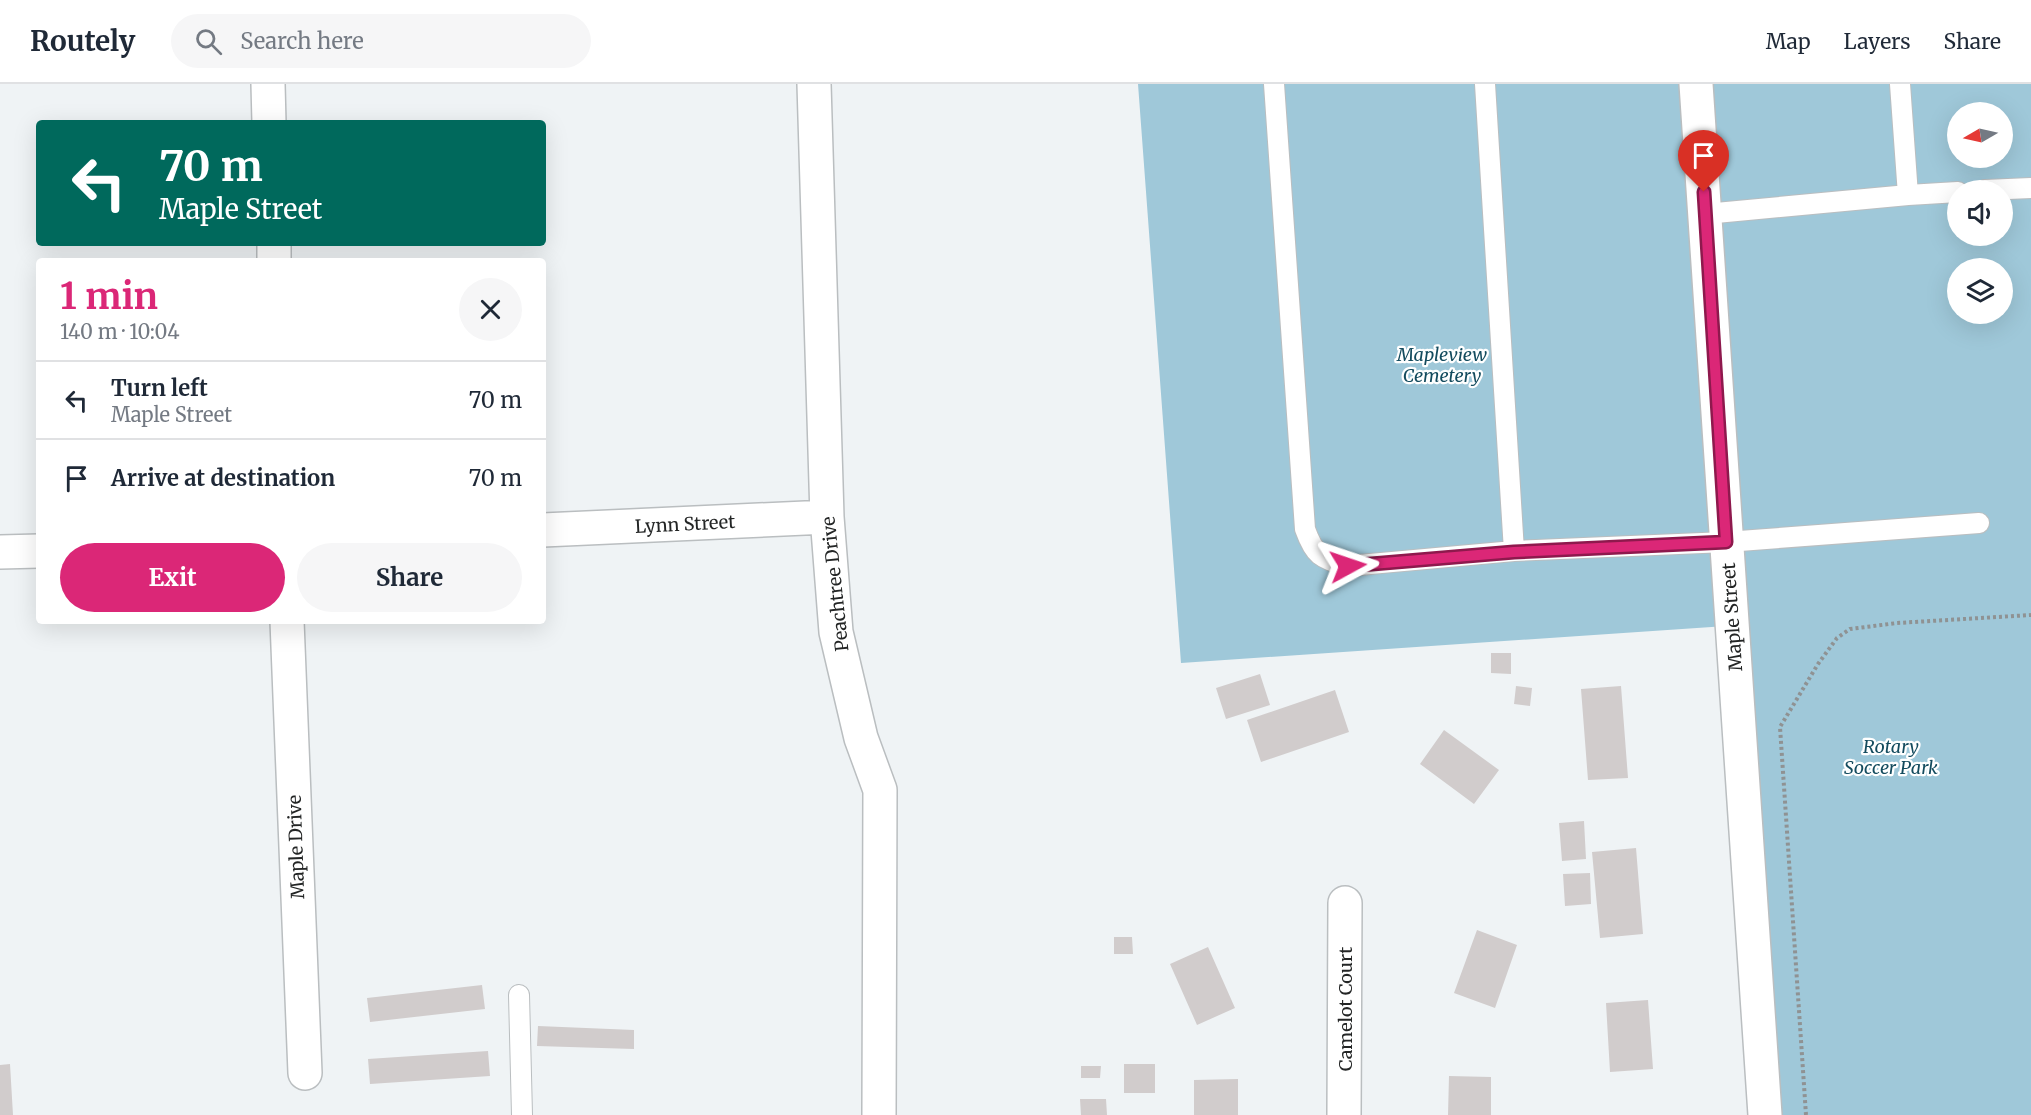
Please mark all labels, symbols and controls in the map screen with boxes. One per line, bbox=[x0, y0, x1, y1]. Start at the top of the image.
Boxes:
search box bbox=[171, 14, 591, 68]
text: Routely bbox=[30, 23, 135, 59]
icon: search bbox=[192, 25, 225, 58]
text: Search here bbox=[240, 27, 364, 55]
text: Map bbox=[1766, 28, 1811, 55]
text: Layers bbox=[1844, 28, 1911, 55]
text: Share bbox=[1944, 28, 2001, 55]
north arrow bbox=[1947, 102, 2013, 168]
map controls bbox=[1947, 102, 2013, 324]
pin bbox=[1678, 130, 1729, 192]
icon: arrive bbox=[1687, 139, 1720, 172]
text: 70 m bbox=[159, 140, 263, 192]
icon: left bbox=[60, 144, 138, 222]
button: sound bbox=[1947, 180, 2013, 246]
text: Maple Street bbox=[159, 192, 322, 226]
button: layers bbox=[1947, 258, 2013, 324]
text: 1 min bbox=[60, 274, 158, 319]
button: close bbox=[459, 278, 522, 341]
text: 140 m · 10:04 bbox=[60, 319, 180, 344]
park label: Mapleview Cemetery bbox=[1396, 343, 1487, 387]
text: Turn left bbox=[111, 374, 208, 402]
icon: left bbox=[60, 384, 93, 417]
text: 70 m bbox=[469, 386, 522, 414]
text: Maple Street bbox=[111, 402, 232, 427]
icon: arrive bbox=[60, 462, 93, 495]
text: Arrive at destination bbox=[111, 464, 335, 492]
text: 70 m bbox=[469, 464, 522, 492]
street label: Lynn Street bbox=[634, 510, 736, 538]
street label: Peachtree Drive bbox=[816, 515, 854, 653]
position arrow bbox=[1316, 534, 1380, 598]
button: Exit bbox=[60, 543, 285, 612]
button: Share bbox=[297, 543, 522, 612]
street label: Maple Street bbox=[1717, 562, 1747, 672]
park label: Rotary Soccer Park bbox=[1844, 735, 1938, 779]
street label: Maple Drive bbox=[283, 795, 309, 899]
street label: Camelot Court bbox=[1334, 947, 1357, 1071]

